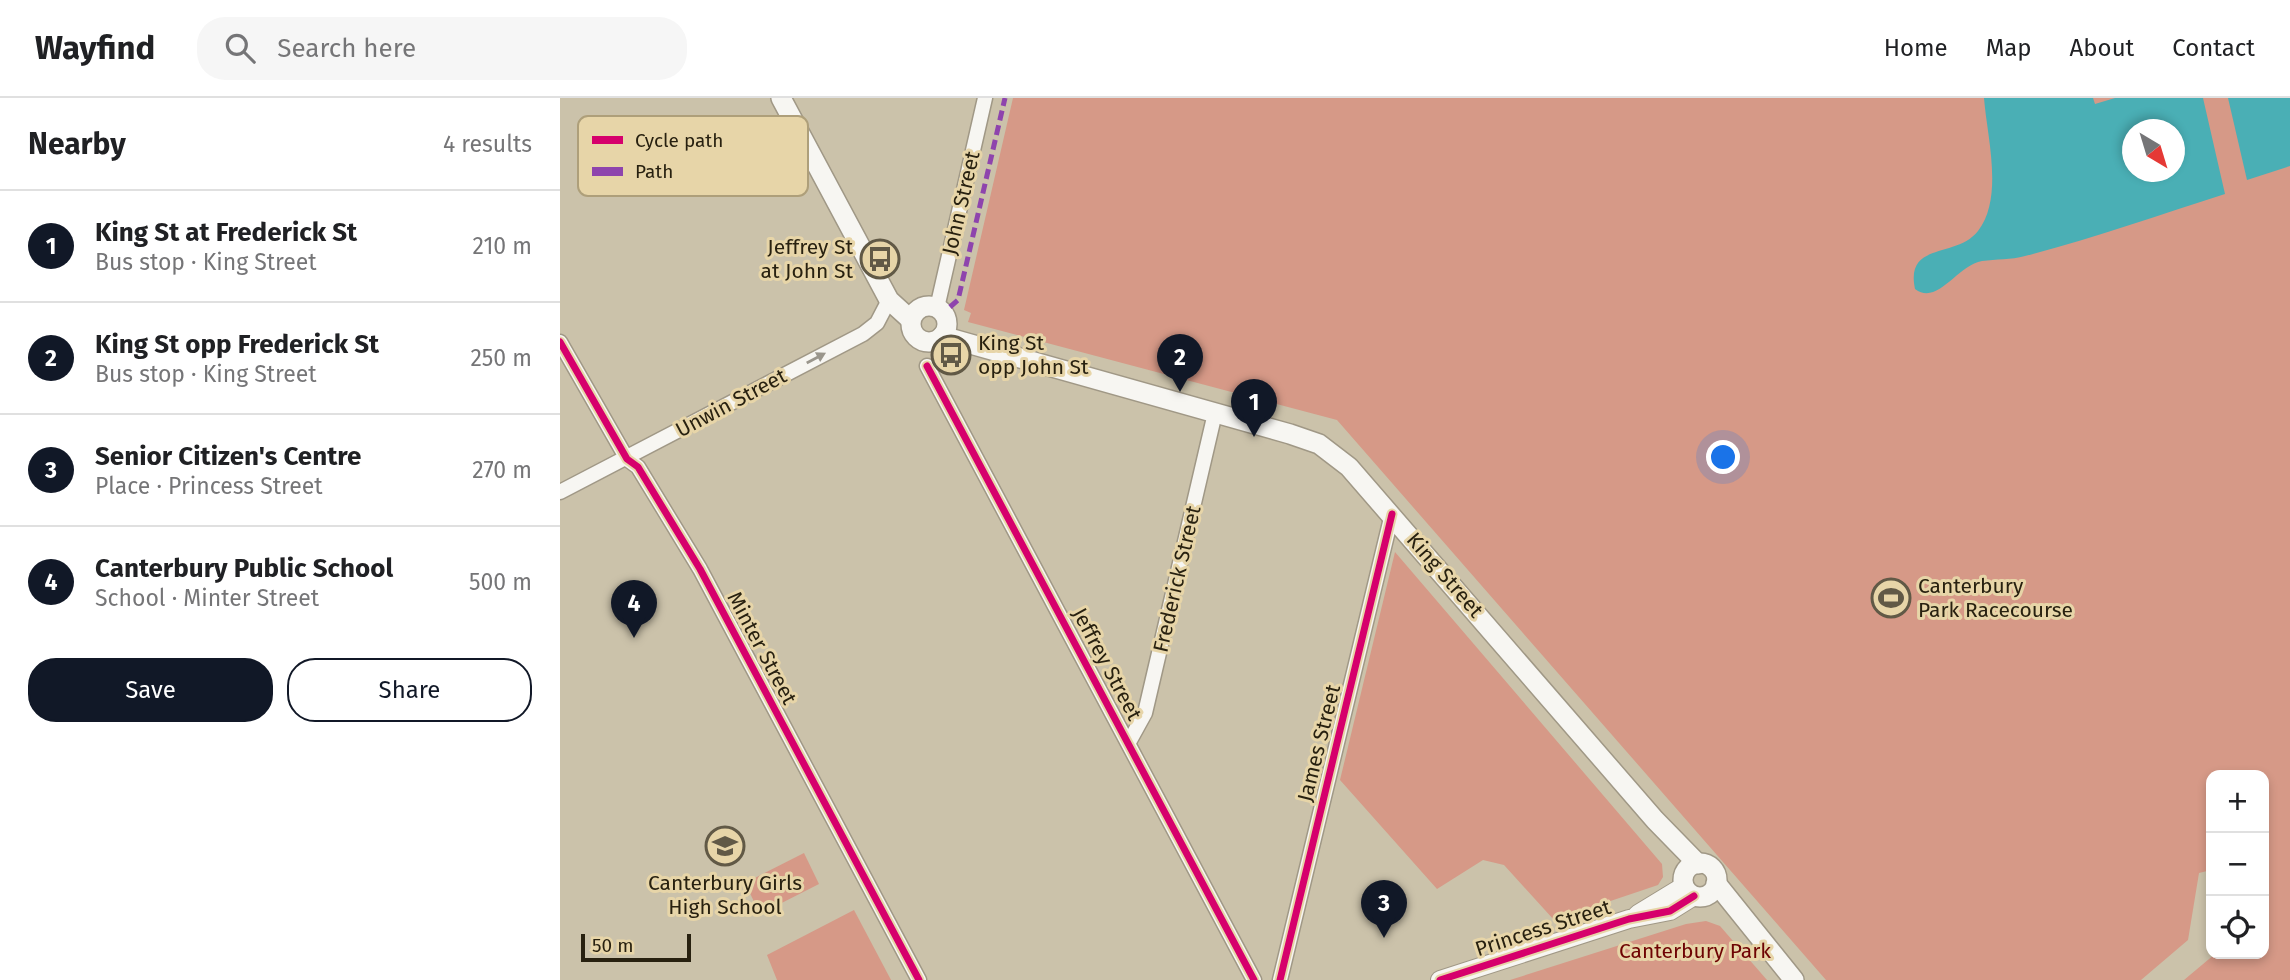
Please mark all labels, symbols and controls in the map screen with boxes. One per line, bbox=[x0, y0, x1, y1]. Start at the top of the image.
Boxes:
search box bbox=[197, 17, 687, 80]
text: Wayfind bbox=[35, 28, 155, 68]
icon: search bbox=[221, 29, 259, 67]
text: Search here bbox=[277, 33, 416, 64]
text: Home bbox=[1884, 34, 1948, 62]
text: Map bbox=[1986, 34, 2032, 62]
text: About bbox=[2070, 34, 2134, 62]
text: Contact bbox=[2172, 34, 2255, 62]
legend bbox=[578, 116, 808, 196]
north arrow bbox=[2122, 119, 2185, 182]
text: Nearby bbox=[28, 126, 126, 162]
text: Cycle path bbox=[635, 129, 723, 152]
text: 4 results bbox=[443, 130, 532, 158]
street label: John Street bbox=[936, 148, 986, 257]
text: Path bbox=[635, 160, 673, 183]
text: King St at Frederick St bbox=[95, 217, 357, 248]
text: 1 bbox=[46, 232, 56, 260]
text: 210 m bbox=[473, 232, 532, 260]
place label: Jeffrey St at John St bbox=[761, 234, 853, 284]
bus stop icon: Jeffrey St at John St bbox=[859, 238, 901, 280]
text: Bus stop · King Street bbox=[95, 248, 317, 276]
text: King St opp Frederick St bbox=[95, 329, 379, 360]
place label: King St opp John St bbox=[978, 330, 1089, 380]
bus stop icon: King St opp John St bbox=[930, 334, 972, 376]
pin: 2 bbox=[1157, 334, 1203, 392]
text: 2 bbox=[45, 344, 57, 372]
text: 250 m bbox=[470, 344, 532, 372]
one-way arrow bbox=[806, 353, 826, 364]
text: Bus stop · King Street bbox=[95, 360, 317, 388]
street label: Unwin Street bbox=[671, 363, 791, 443]
pin: 1 bbox=[1231, 379, 1277, 437]
your location bbox=[1706, 440, 1740, 474]
text: Senior Citizen's Centre bbox=[95, 441, 361, 472]
text: 3 bbox=[45, 456, 57, 484]
text: 270 m bbox=[472, 456, 532, 484]
text: Place · Princess Street bbox=[95, 472, 323, 500]
street label: Frederick Street bbox=[1147, 503, 1207, 655]
street label: King Street bbox=[1401, 527, 1489, 623]
text: Canterbury Public School bbox=[95, 553, 393, 584]
text: 4 bbox=[45, 568, 58, 596]
text: 500 m bbox=[469, 568, 532, 596]
place label: Canterbury Park Racecourse bbox=[1918, 573, 2073, 623]
sports icon: Canterbury Park Racecourse bbox=[1870, 577, 1912, 619]
pin: 4 bbox=[611, 580, 657, 638]
text: School · Minter Street bbox=[95, 584, 319, 612]
street label: Minter Street bbox=[721, 587, 803, 709]
street label: Jeffrey Street bbox=[1066, 603, 1148, 725]
button: Save bbox=[28, 658, 273, 722]
button: Share bbox=[287, 658, 532, 722]
street label: James Street bbox=[1292, 681, 1346, 804]
map controls bbox=[2206, 770, 2269, 959]
button: + bbox=[2206, 770, 2269, 833]
school or university icon: Canterbury Girls High School bbox=[704, 825, 746, 867]
button: − bbox=[2206, 833, 2269, 896]
place label: Canterbury Girls High School bbox=[648, 870, 802, 920]
pin: 3 bbox=[1361, 880, 1407, 938]
street label: Princess Street bbox=[1472, 894, 1615, 962]
button: locate bbox=[2206, 896, 2269, 959]
scale bar bbox=[581, 931, 691, 963]
text: 50 m bbox=[592, 934, 633, 957]
park label: Canterbury Park bbox=[1619, 938, 1771, 964]

